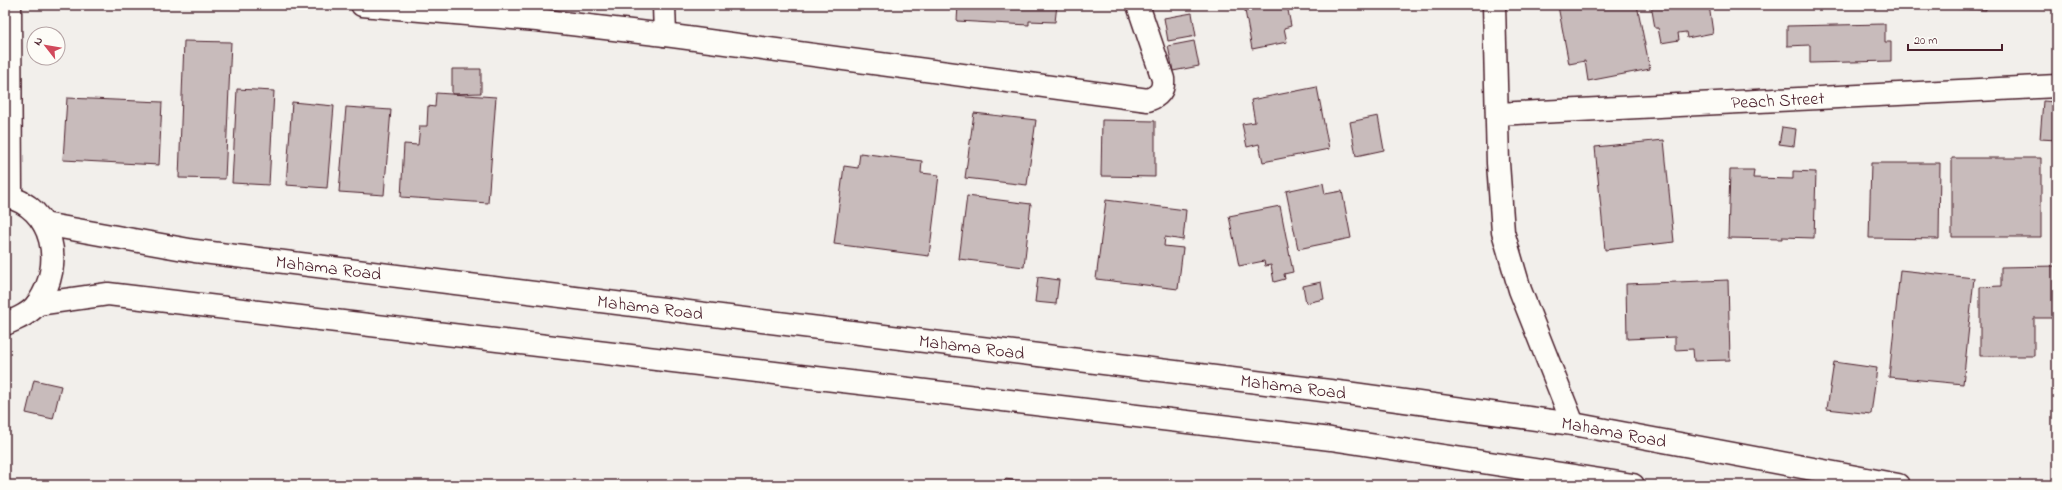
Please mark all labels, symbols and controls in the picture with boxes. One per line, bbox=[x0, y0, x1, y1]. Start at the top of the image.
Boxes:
north arrow bbox=[26, 26, 66, 66]
scale bar bbox=[1908, 26, 2002, 52]
text: 20 m bbox=[1914, 32, 1937, 50]
text: N bbox=[30, 34, 47, 49]
street label: Peach Street bbox=[1730, 87, 1825, 117]
street label: Mahama Road bbox=[274, 250, 383, 289]
street label: Mahama Road bbox=[596, 290, 704, 329]
street label: Mahama Road bbox=[917, 329, 1026, 368]
street label: Mahama Road bbox=[1239, 369, 1347, 408]
street label: Mahama Road bbox=[1560, 412, 1668, 456]

